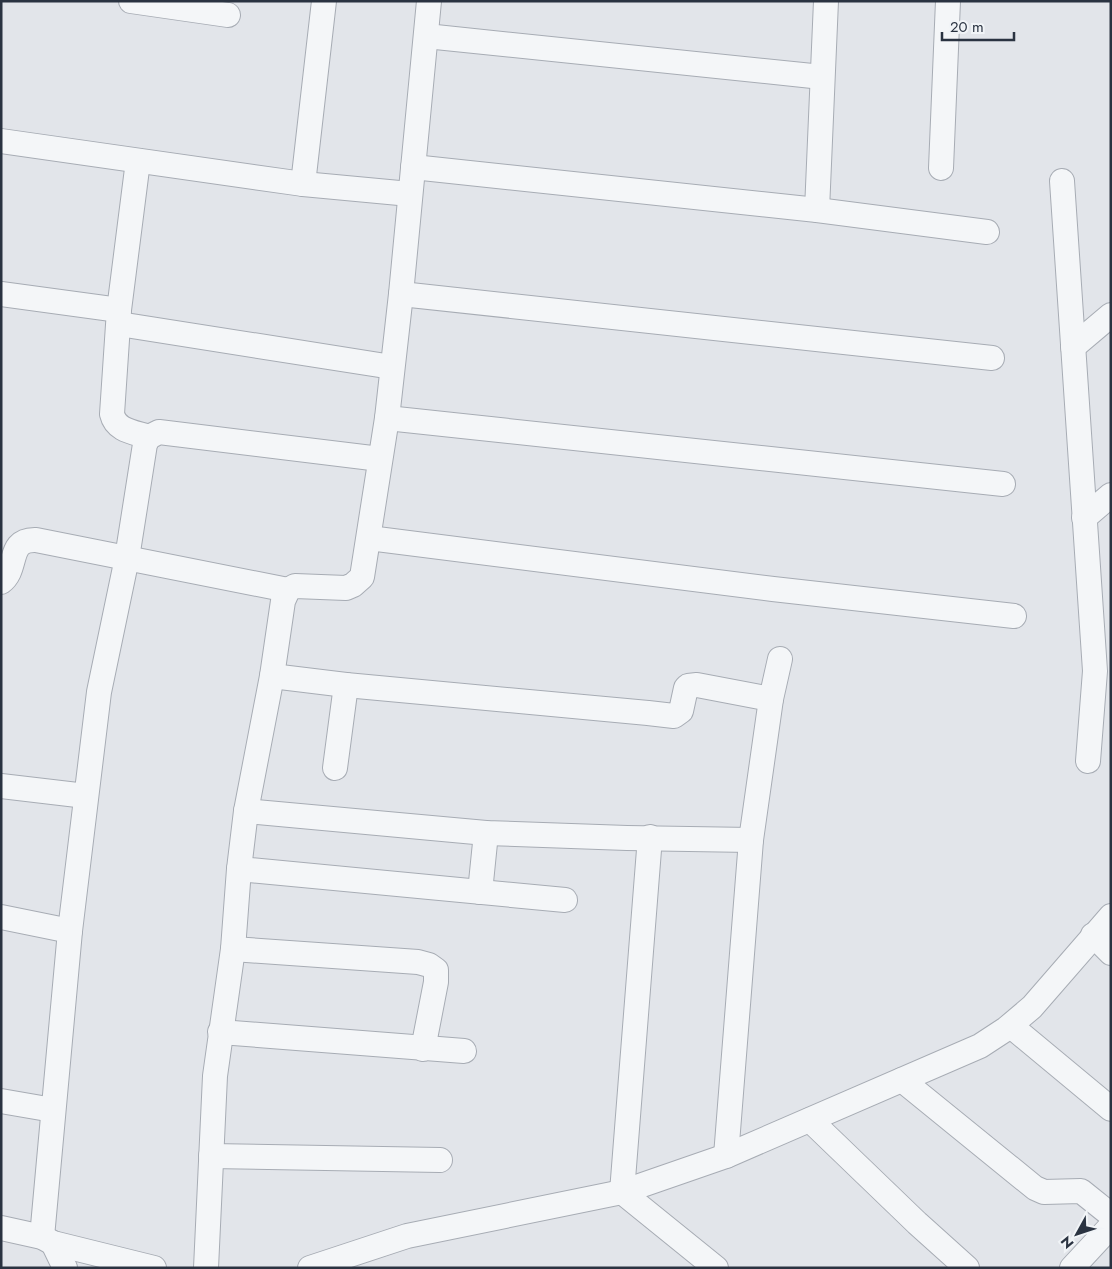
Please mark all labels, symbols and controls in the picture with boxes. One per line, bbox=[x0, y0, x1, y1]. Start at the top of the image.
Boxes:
scale bar bbox=[942, 10, 1014, 42]
text: 20 m bbox=[950, 16, 984, 38]
north arrow bbox=[1052, 1209, 1102, 1259]
text: N bbox=[1056, 1232, 1078, 1253]

